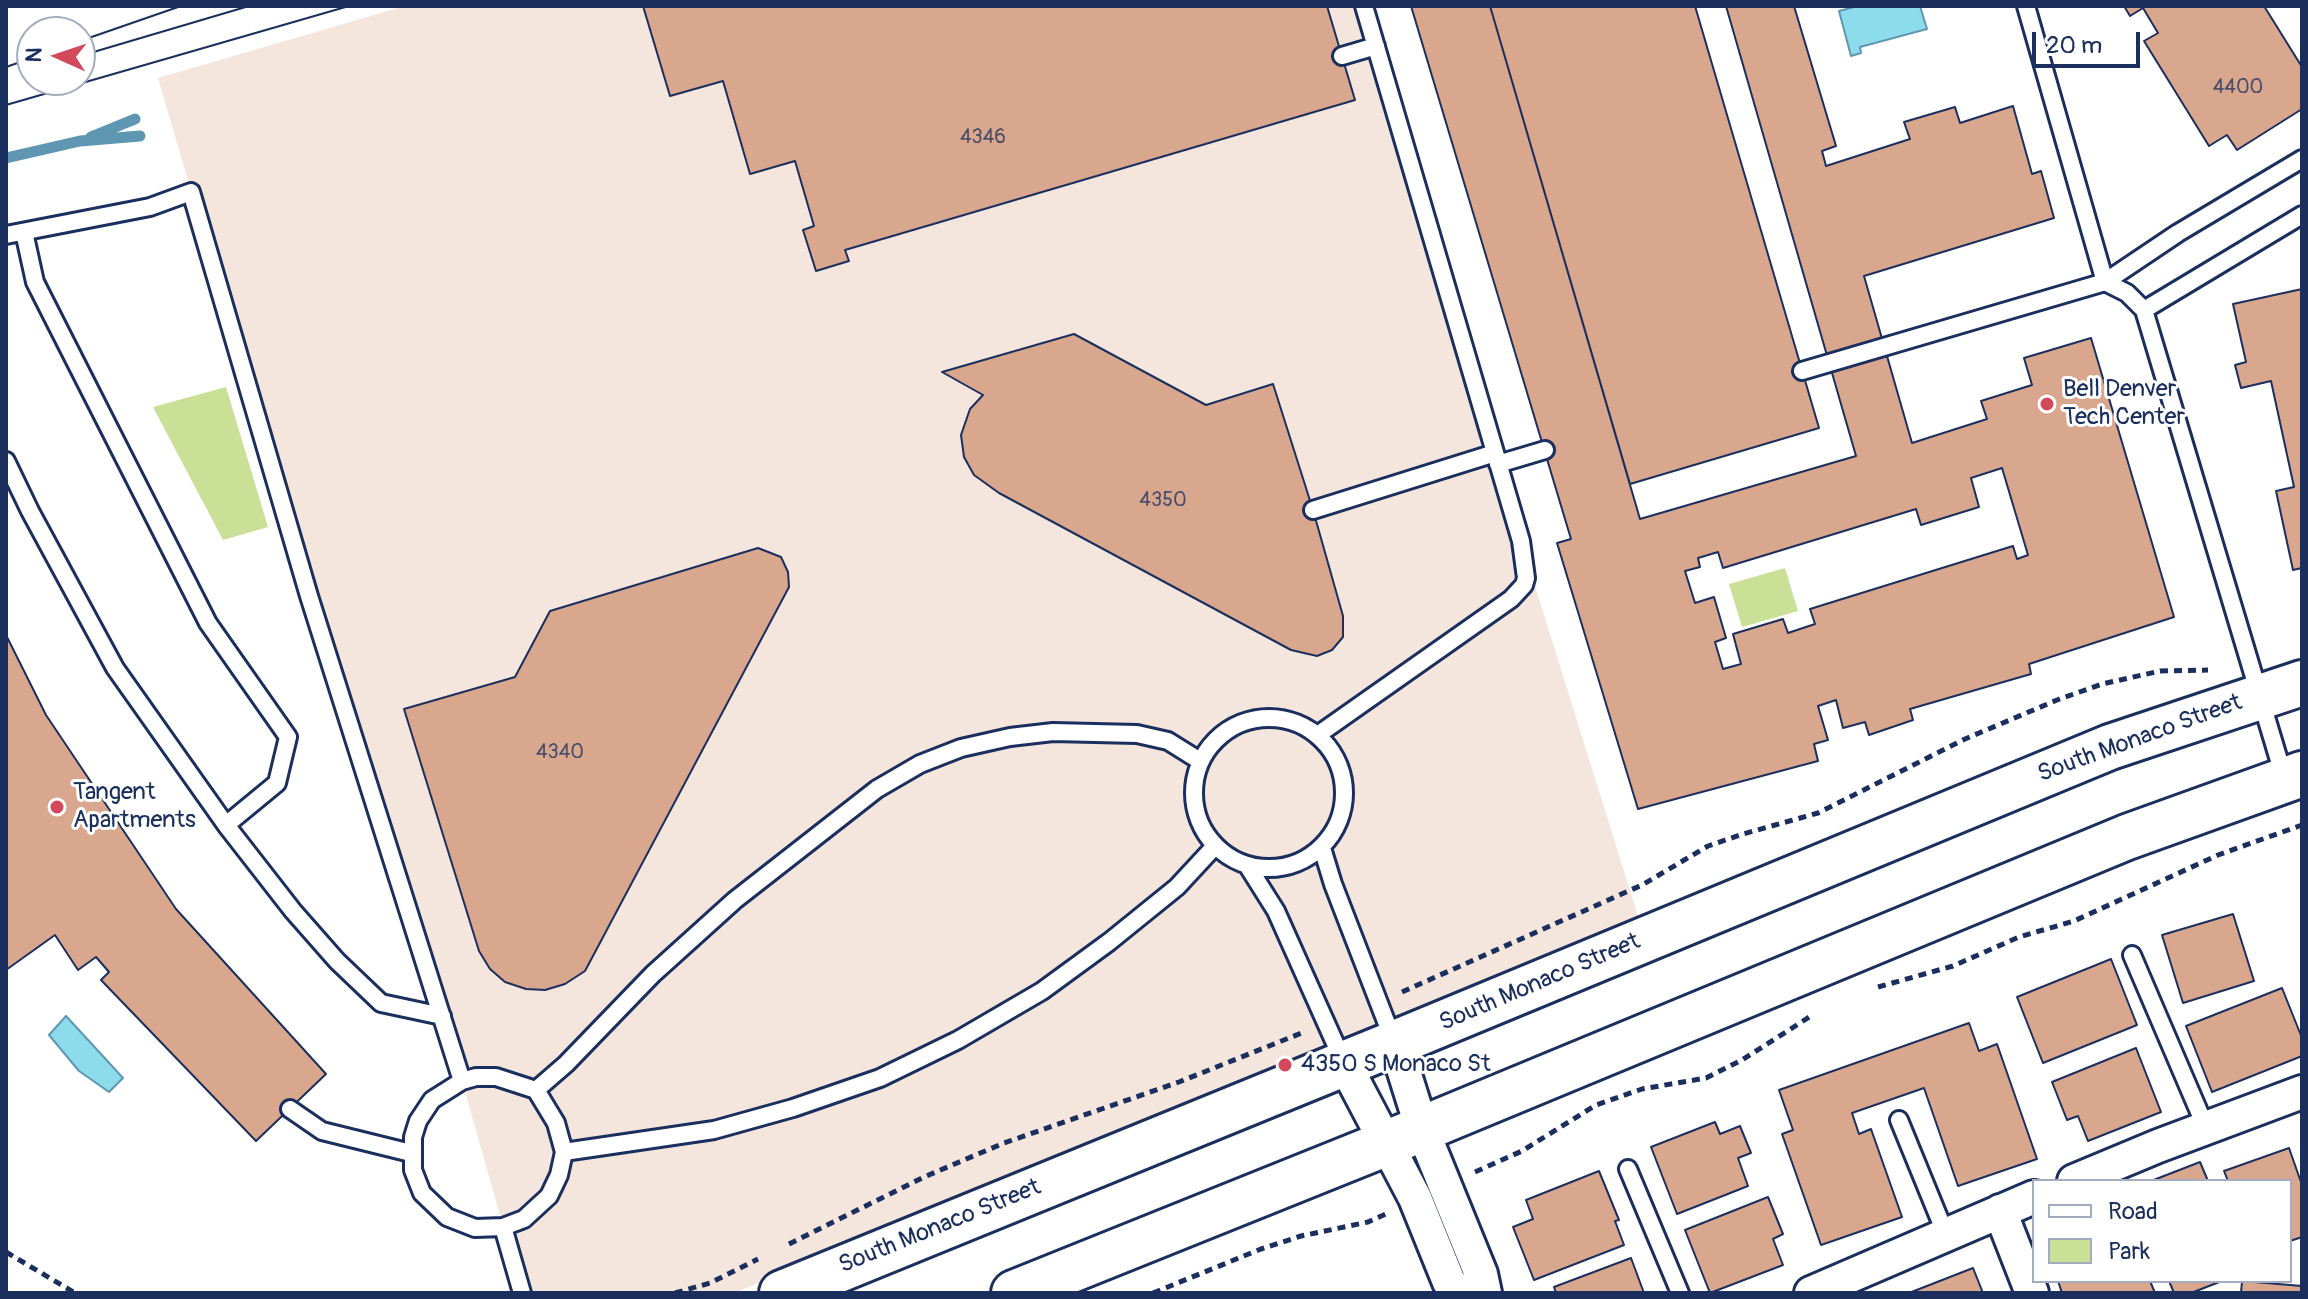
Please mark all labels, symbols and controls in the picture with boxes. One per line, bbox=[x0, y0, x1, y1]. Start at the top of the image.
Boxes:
north arrow bbox=[16, 16, 96, 96]
scale bar bbox=[2036, 16, 2144, 66]
text: 20 m bbox=[2046, 31, 2102, 60]
text: N bbox=[20, 47, 48, 63]
house number: 4400 bbox=[2213, 76, 2263, 100]
house number: 4346 bbox=[960, 126, 1006, 150]
place label: Bell Denver Tech Center bbox=[2063, 376, 2185, 432]
marker: Bell Denver Tech Center bbox=[2038, 395, 2056, 413]
house number: 4350 bbox=[1139, 489, 1187, 513]
street label: South Monaco Street bbox=[2034, 689, 2246, 789]
house number: 4340 bbox=[536, 741, 584, 765]
place label: Tangent Apartments bbox=[73, 779, 196, 835]
marker: Tangent Apartments bbox=[48, 798, 66, 816]
street label: South Monaco Street bbox=[1435, 928, 1645, 1038]
place label: 4350 S Monaco St bbox=[1301, 1051, 1491, 1079]
marker: 4350 S Monaco St bbox=[1276, 1056, 1294, 1074]
street label: South Monaco Street bbox=[835, 1173, 1045, 1281]
legend bbox=[2032, 1179, 2292, 1283]
text: Road bbox=[2108, 1197, 2158, 1226]
text: Park bbox=[2108, 1237, 2150, 1266]

